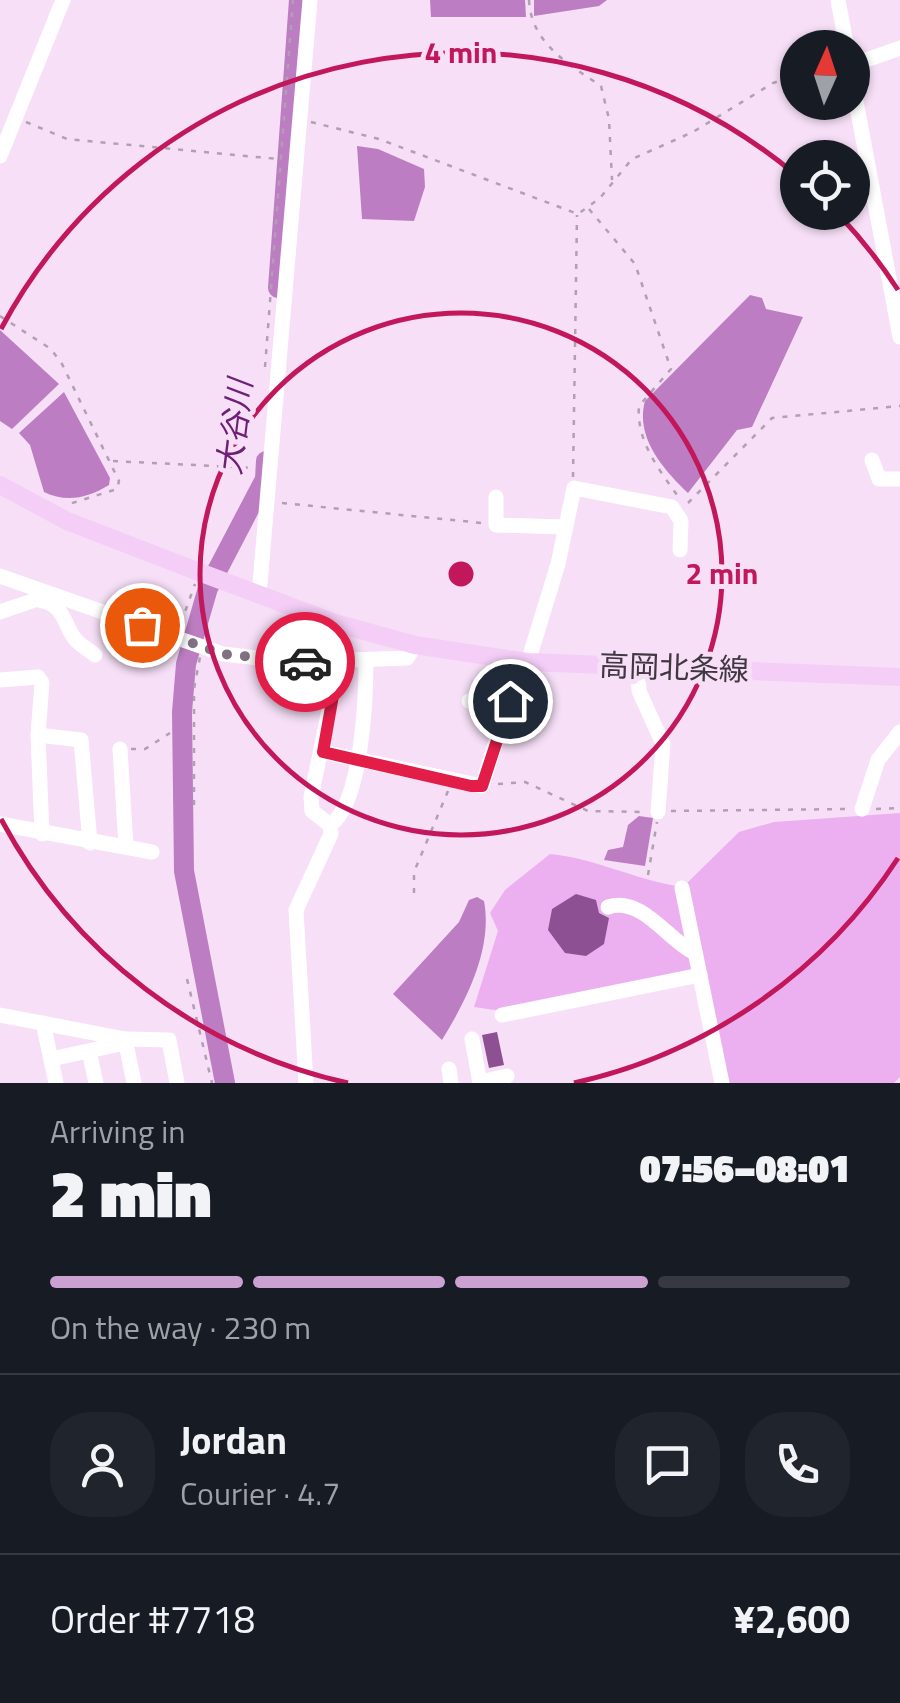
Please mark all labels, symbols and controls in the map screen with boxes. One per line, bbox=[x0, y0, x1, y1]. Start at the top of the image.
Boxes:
text: 4 min bbox=[425, 29, 497, 75]
north arrow bbox=[780, 30, 870, 120]
map controls bbox=[780, 30, 870, 230]
button: locate bbox=[780, 140, 870, 230]
water label: 大谷川 bbox=[204, 373, 264, 477]
text: 2 min bbox=[686, 550, 758, 596]
centre of rings bbox=[443, 556, 479, 592]
pin bbox=[100, 583, 185, 668]
icon: bag bbox=[115, 598, 170, 653]
courier bbox=[255, 612, 355, 712]
icon: car bbox=[278, 635, 333, 690]
street label: 高岡北条線 bbox=[598, 641, 750, 693]
pin bbox=[468, 659, 553, 744]
icon: home bbox=[483, 674, 538, 729]
text: Arriving in bbox=[50, 1107, 186, 1155]
text: 07:56–08:01 bbox=[640, 1139, 850, 1197]
text: 2 min bbox=[50, 1143, 211, 1242]
text: On the way · 230 m bbox=[50, 1303, 311, 1351]
text: Jordan bbox=[180, 1411, 287, 1469]
button: person bbox=[50, 1412, 155, 1517]
button: chat bbox=[615, 1412, 720, 1517]
button: phone bbox=[745, 1412, 850, 1517]
text: Courier · 4.7 bbox=[180, 1469, 340, 1517]
text: Order #7718 bbox=[50, 1590, 255, 1648]
text: ¥2,600 bbox=[734, 1590, 850, 1648]

